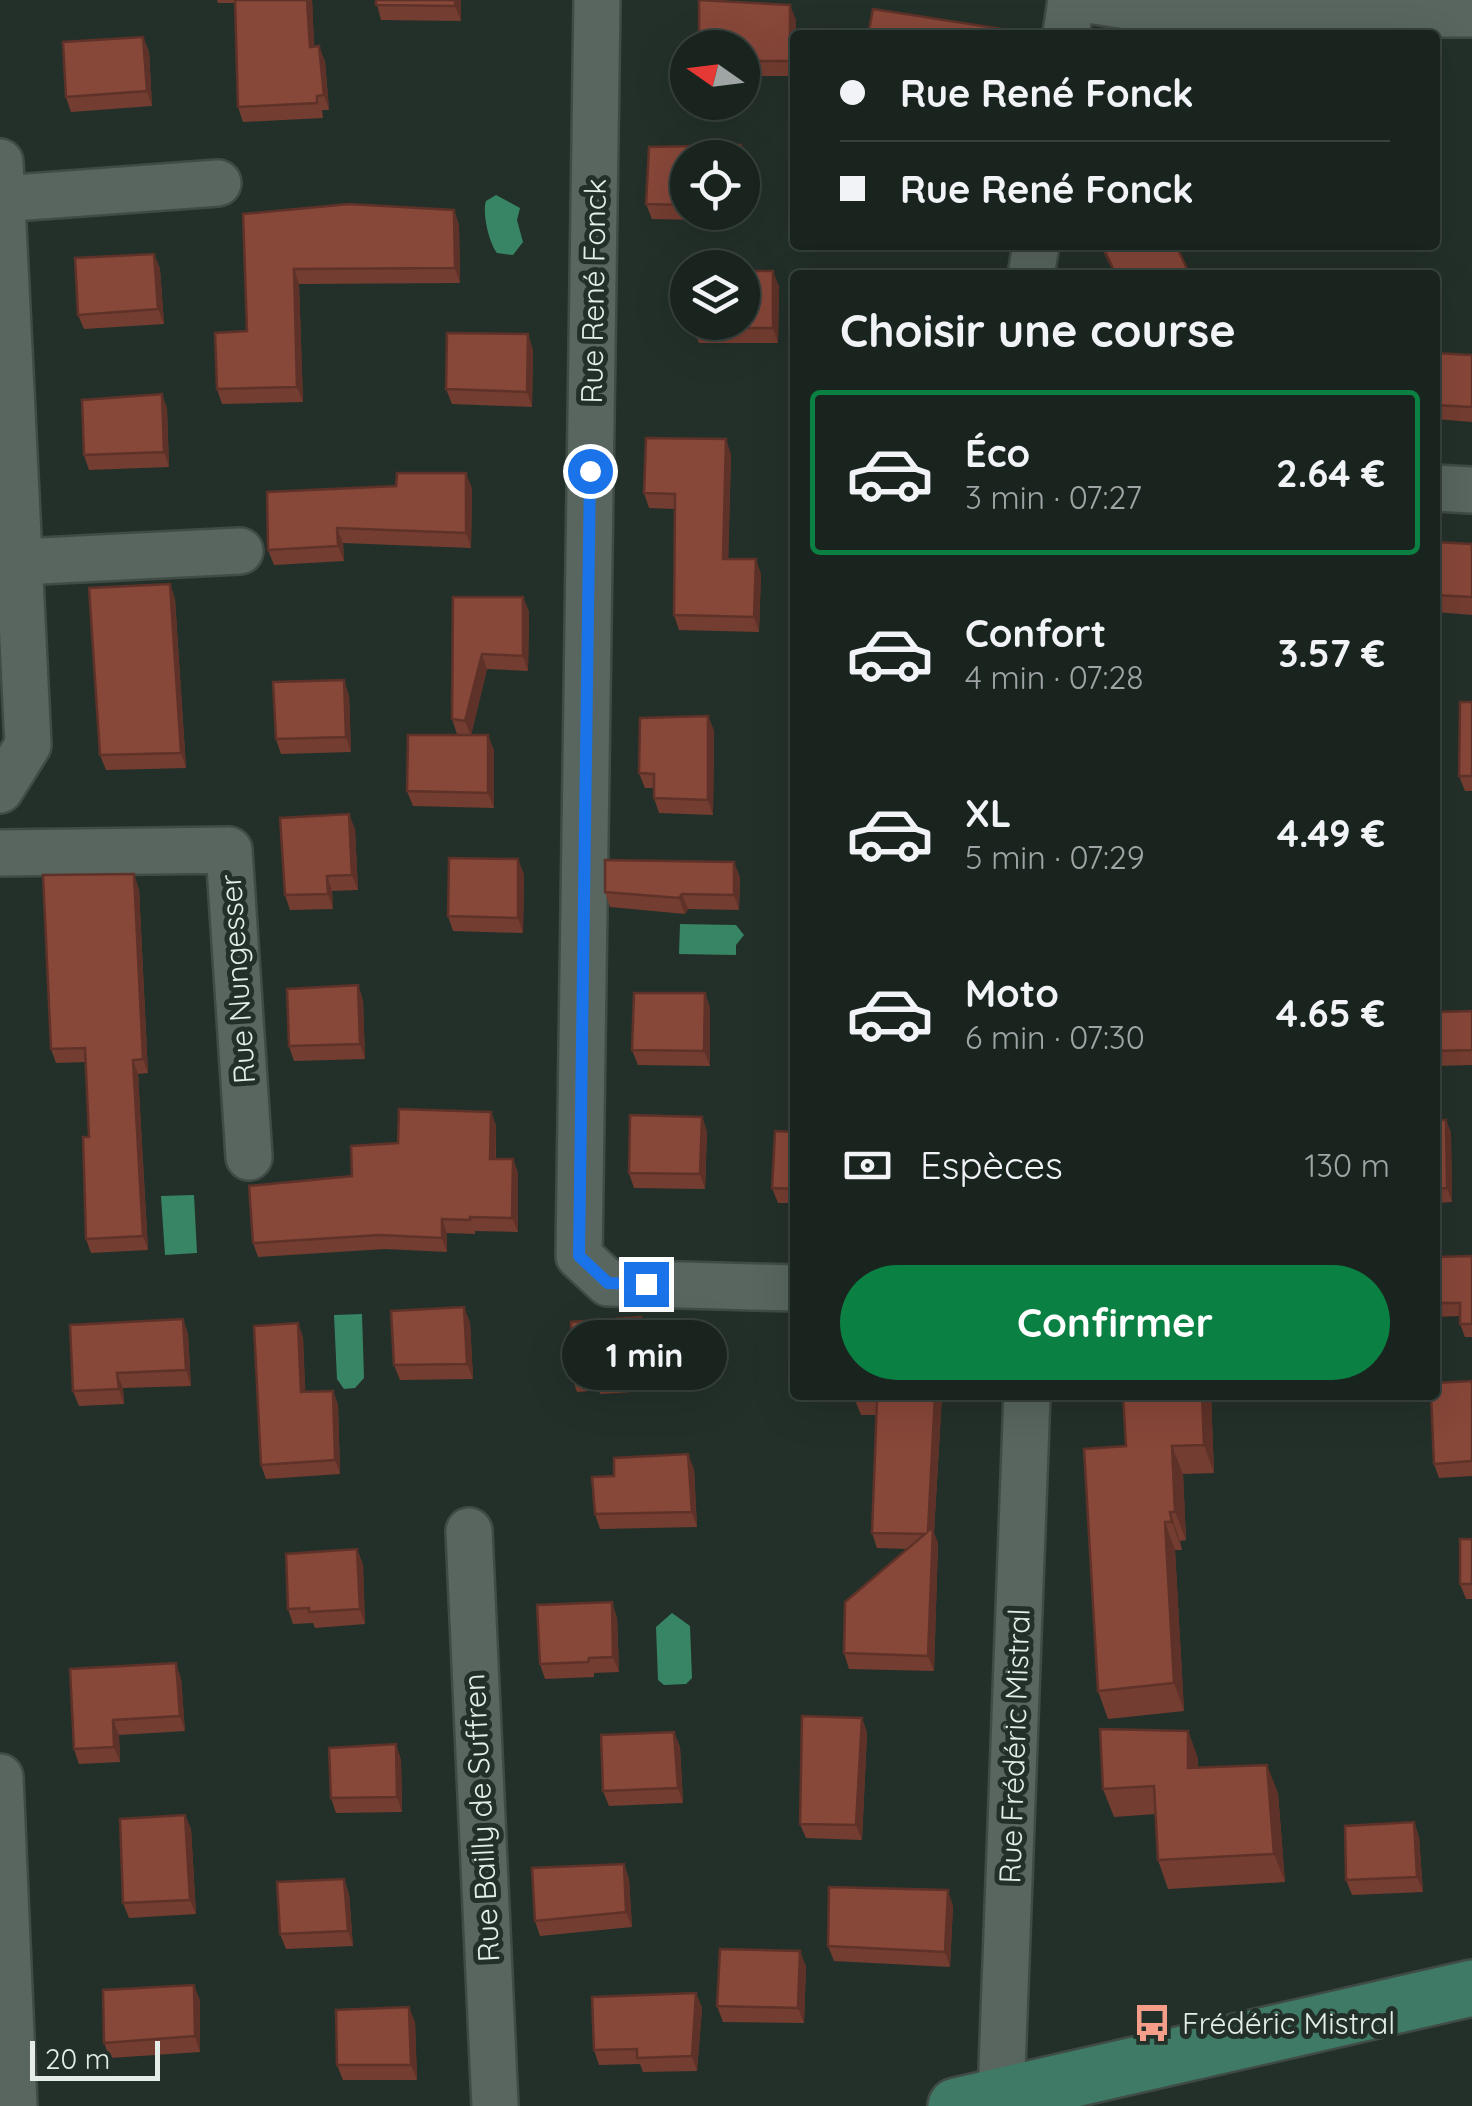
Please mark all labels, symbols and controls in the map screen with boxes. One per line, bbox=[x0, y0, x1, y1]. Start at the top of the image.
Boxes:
north arrow bbox=[670, 30, 760, 120]
map controls bbox=[670, 30, 760, 340]
text: Rue René Fonck bbox=[900, 69, 1194, 117]
button: locate bbox=[670, 140, 760, 230]
text: Rue René Fonck bbox=[900, 165, 1194, 213]
street label: Rue René Fonck bbox=[572, 178, 614, 404]
button: layers bbox=[670, 250, 760, 340]
text: Choisir une course bbox=[840, 302, 1236, 358]
icon: car bbox=[845, 428, 935, 518]
text: Éco bbox=[965, 429, 1030, 477]
route start bbox=[568, 449, 613, 494]
text: 2.64 € bbox=[1276, 449, 1385, 497]
text: 3 min · 07:27 bbox=[965, 477, 1142, 517]
icon: car bbox=[845, 608, 935, 698]
text: Confort bbox=[965, 609, 1106, 657]
text: 3.57 € bbox=[1278, 629, 1385, 677]
text: 4 min · 07:28 bbox=[965, 657, 1144, 697]
icon: car bbox=[845, 788, 935, 878]
text: XL bbox=[965, 789, 1011, 837]
text: 4.49 € bbox=[1277, 809, 1385, 857]
text: 5 min · 07:29 bbox=[965, 837, 1145, 877]
street label: Rue Nungesser bbox=[211, 873, 263, 1085]
icon: car bbox=[845, 968, 935, 1058]
text: Moto bbox=[965, 969, 1059, 1017]
text: 4.65 € bbox=[1276, 989, 1385, 1037]
text: 6 min · 07:30 bbox=[965, 1017, 1145, 1057]
icon: cash bbox=[840, 1138, 895, 1193]
text: Espèces bbox=[920, 1141, 1063, 1189]
text: 130 m bbox=[1304, 1145, 1390, 1185]
route end bbox=[624, 1262, 669, 1307]
button: Confirmer bbox=[840, 1265, 1390, 1380]
callout: 1 min bbox=[564, 1319, 728, 1389]
text: 1 min bbox=[606, 1335, 683, 1375]
street label: Rue Frédéric Mistral bbox=[990, 1608, 1038, 1884]
street label: Rue Bailly de Suffren bbox=[454, 1673, 508, 1963]
bus stop icon: Frédéric Mistral bbox=[1131, 2002, 1173, 2044]
place label: Frédéric Mistral bbox=[1182, 2004, 1395, 2042]
scale bar bbox=[30, 2036, 160, 2080]
text: 20 m bbox=[45, 2041, 110, 2076]

